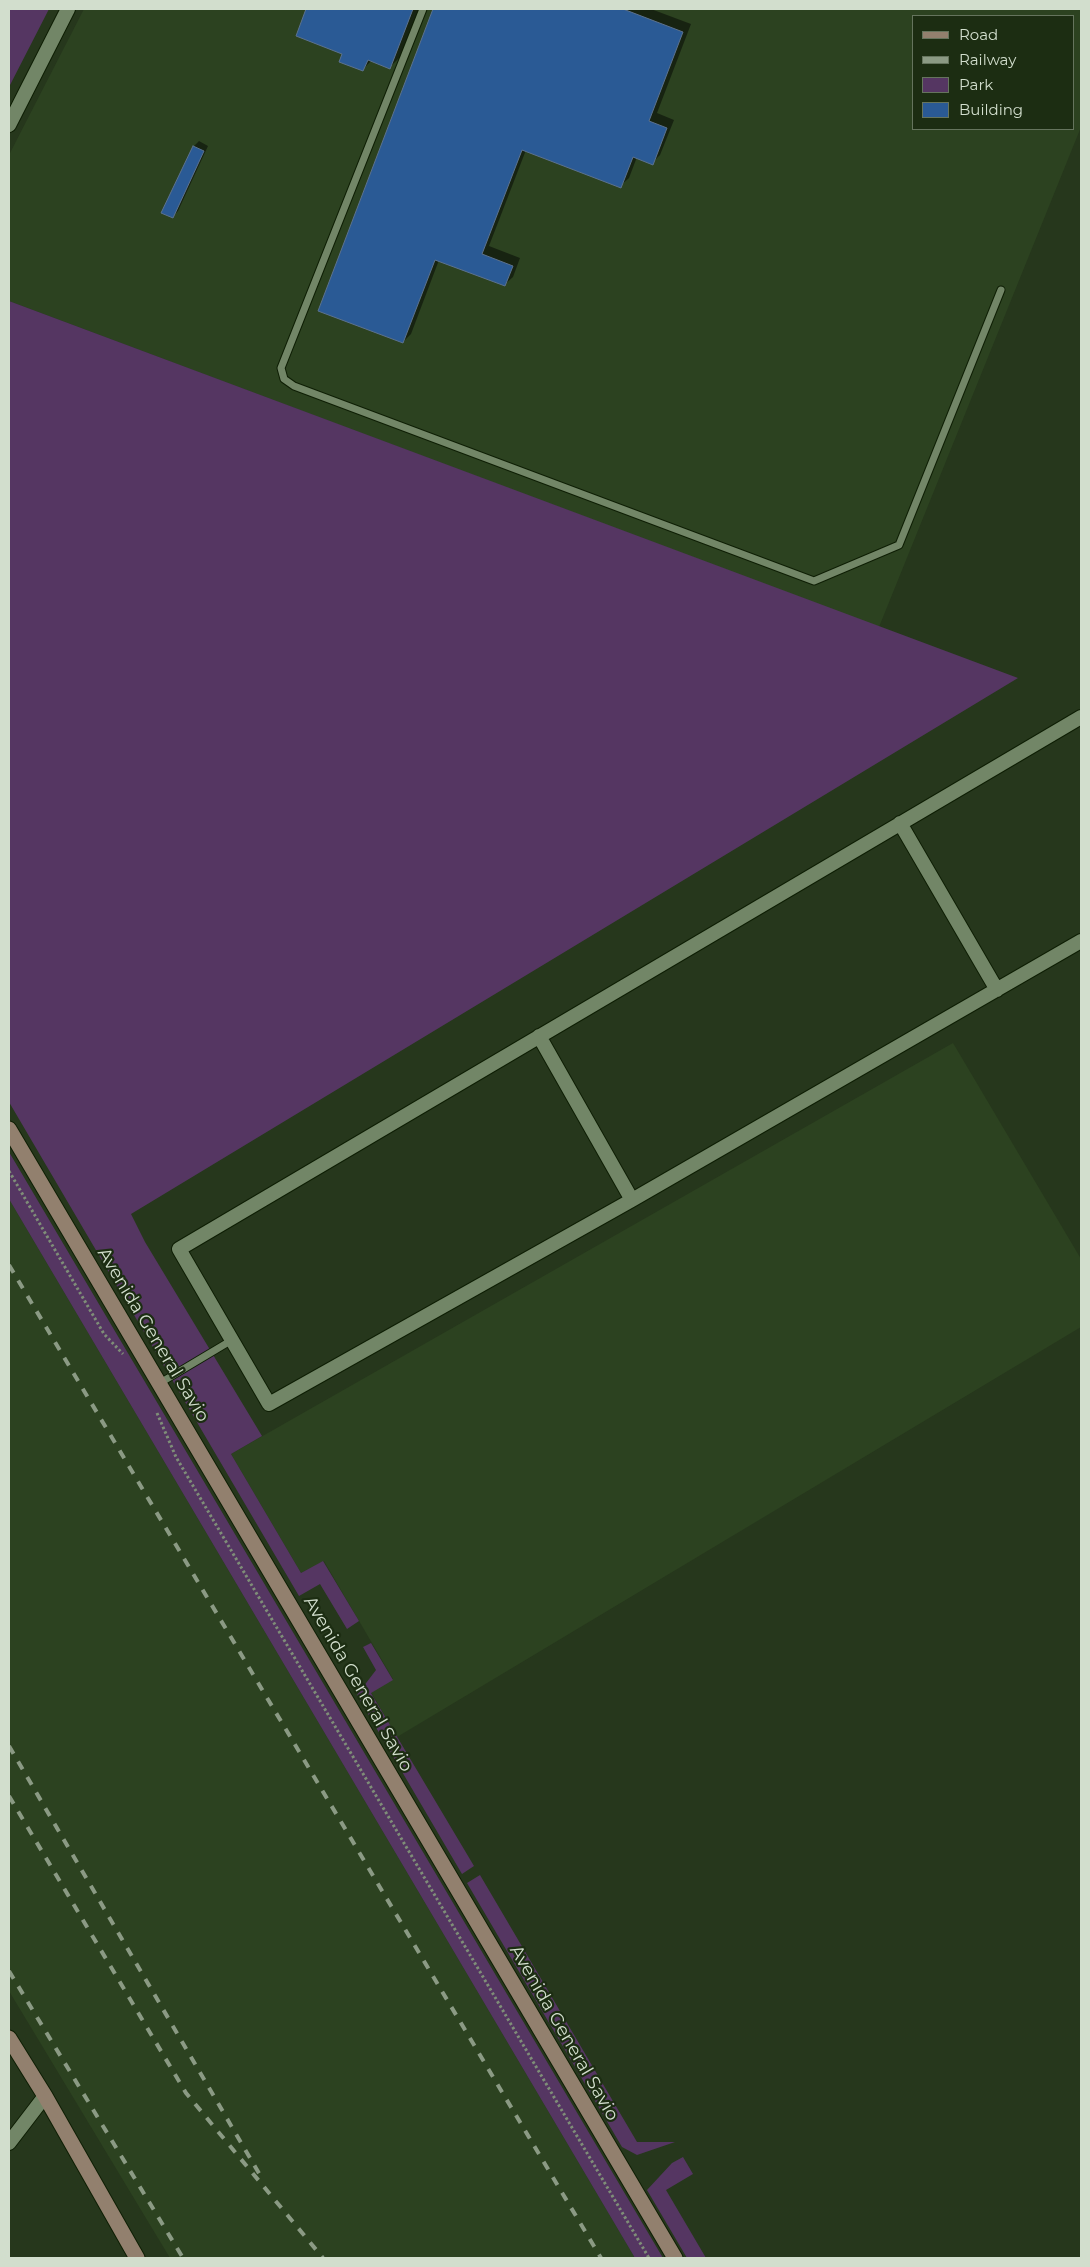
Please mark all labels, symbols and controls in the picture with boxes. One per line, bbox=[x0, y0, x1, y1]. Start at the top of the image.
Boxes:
legend bbox=[912, 15, 1075, 130]
text: Road bbox=[959, 25, 998, 44]
text: Railway bbox=[959, 50, 1016, 69]
text: Park bbox=[959, 75, 993, 94]
text: Building bbox=[959, 100, 1023, 119]
street label: Avenida General Savio bbox=[92, 1244, 214, 1426]
street label: Avenida General Savio bbox=[299, 1592, 417, 1776]
street label: Avenida General Savio bbox=[505, 1941, 623, 2125]

